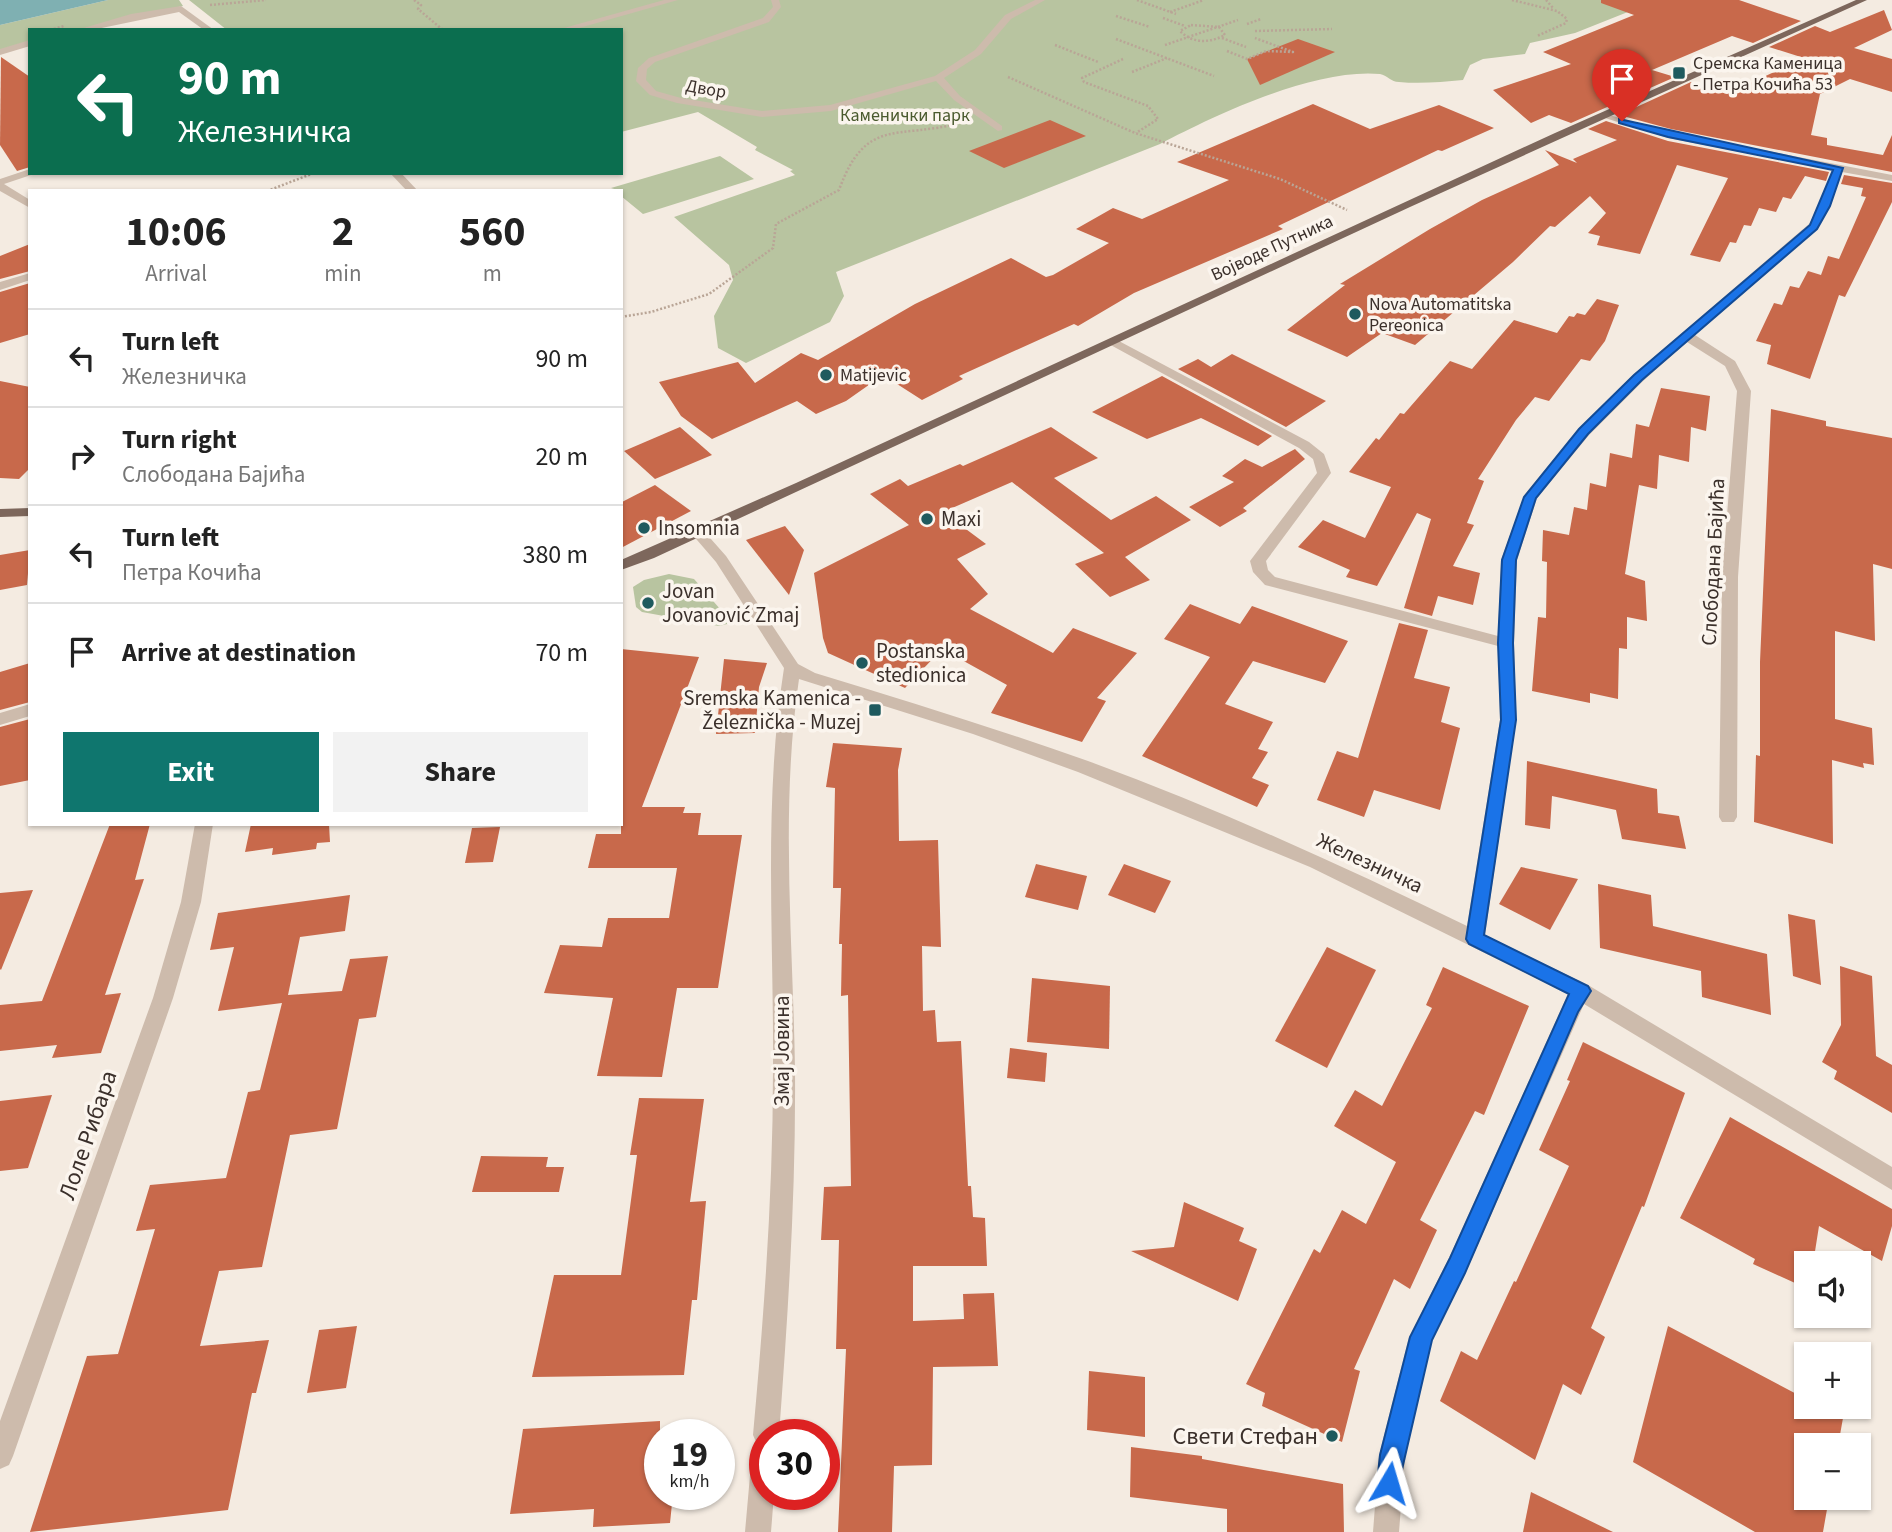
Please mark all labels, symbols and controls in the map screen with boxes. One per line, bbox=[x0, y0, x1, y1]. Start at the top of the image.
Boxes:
text: 90 m bbox=[178, 44, 282, 114]
pin bbox=[1592, 49, 1652, 121]
place label: Сремска Каменица - Петра Кочића 53 bbox=[1693, 51, 1842, 97]
icon: left bbox=[63, 56, 154, 147]
icon: arrive bbox=[1603, 60, 1641, 98]
marker: Сремска Каменица - Петра Кочића 53 bbox=[1671, 65, 1687, 81]
street label: Двор bbox=[684, 73, 728, 105]
park label: Каменички парк bbox=[840, 103, 970, 128]
text: Железничка bbox=[178, 109, 352, 155]
text: 10:06 bbox=[125, 202, 227, 262]
text: 2 bbox=[332, 202, 354, 262]
text: 560 bbox=[459, 202, 526, 262]
street label: Војводе Путника bbox=[1207, 209, 1337, 287]
text: Arrival bbox=[145, 257, 207, 290]
text: min bbox=[324, 257, 362, 290]
text: m bbox=[483, 257, 502, 290]
place label: Nova Automatitska Pereonica bbox=[1369, 292, 1512, 338]
marker: Nova Automatitska Pereonica bbox=[1347, 306, 1363, 322]
text: Turn left bbox=[122, 323, 219, 360]
icon: left bbox=[63, 339, 101, 377]
text: 90 m bbox=[535, 340, 588, 377]
text: Железничка bbox=[122, 360, 247, 393]
place label: Matijevic bbox=[840, 363, 907, 388]
marker: Matijevic bbox=[818, 367, 834, 383]
text: Turn right bbox=[122, 421, 237, 458]
icon: right bbox=[63, 437, 101, 475]
text: 20 m bbox=[535, 438, 588, 475]
text: Слободана Бајића bbox=[122, 458, 305, 491]
street label: Слободана Бајића bbox=[1694, 478, 1732, 646]
place label: Maxi bbox=[941, 504, 981, 534]
marker: Maxi bbox=[919, 511, 935, 527]
place label: Insomnia bbox=[658, 513, 740, 543]
text: Turn left bbox=[122, 519, 219, 556]
marker: Insomnia bbox=[636, 520, 652, 536]
icon: left bbox=[63, 535, 101, 573]
text: 380 m bbox=[522, 536, 588, 573]
text: Петра Кочића bbox=[122, 556, 262, 589]
place label: Jovan Jovanović Zmaj bbox=[662, 576, 799, 630]
marker: Jovan Jovanović Zmaj bbox=[640, 595, 656, 611]
icon: arrive bbox=[63, 633, 101, 671]
text: Arrive at destination bbox=[122, 634, 356, 671]
text: 70 m bbox=[535, 634, 588, 671]
place label: Postanska stedionica bbox=[876, 636, 966, 690]
marker: Postanska stedionica bbox=[854, 655, 870, 671]
place label: Sremska Kamenica - Železnička - Muzej bbox=[683, 683, 861, 737]
marker: Sremska Kamenica - Železnička - Muzej bbox=[867, 702, 883, 718]
button: Exit bbox=[63, 732, 319, 812]
button: Share bbox=[333, 732, 588, 812]
street label: Железничка bbox=[1312, 825, 1428, 901]
street label: Змај Јовина bbox=[767, 995, 797, 1107]
street label: Лоле Рибара bbox=[50, 1066, 126, 1204]
map controls bbox=[1794, 1251, 1871, 1510]
button: sound bbox=[1794, 1251, 1871, 1328]
button: + bbox=[1794, 1342, 1871, 1419]
speed limit sign: 30 bbox=[749, 1419, 840, 1510]
place label: Свети Стефан bbox=[1173, 1419, 1318, 1454]
marker: Свети Стефан bbox=[1324, 1428, 1340, 1444]
text: 19 bbox=[671, 1430, 708, 1480]
button: − bbox=[1794, 1433, 1871, 1510]
position arrow bbox=[1352, 1446, 1426, 1520]
text: km/h bbox=[670, 1469, 709, 1494]

